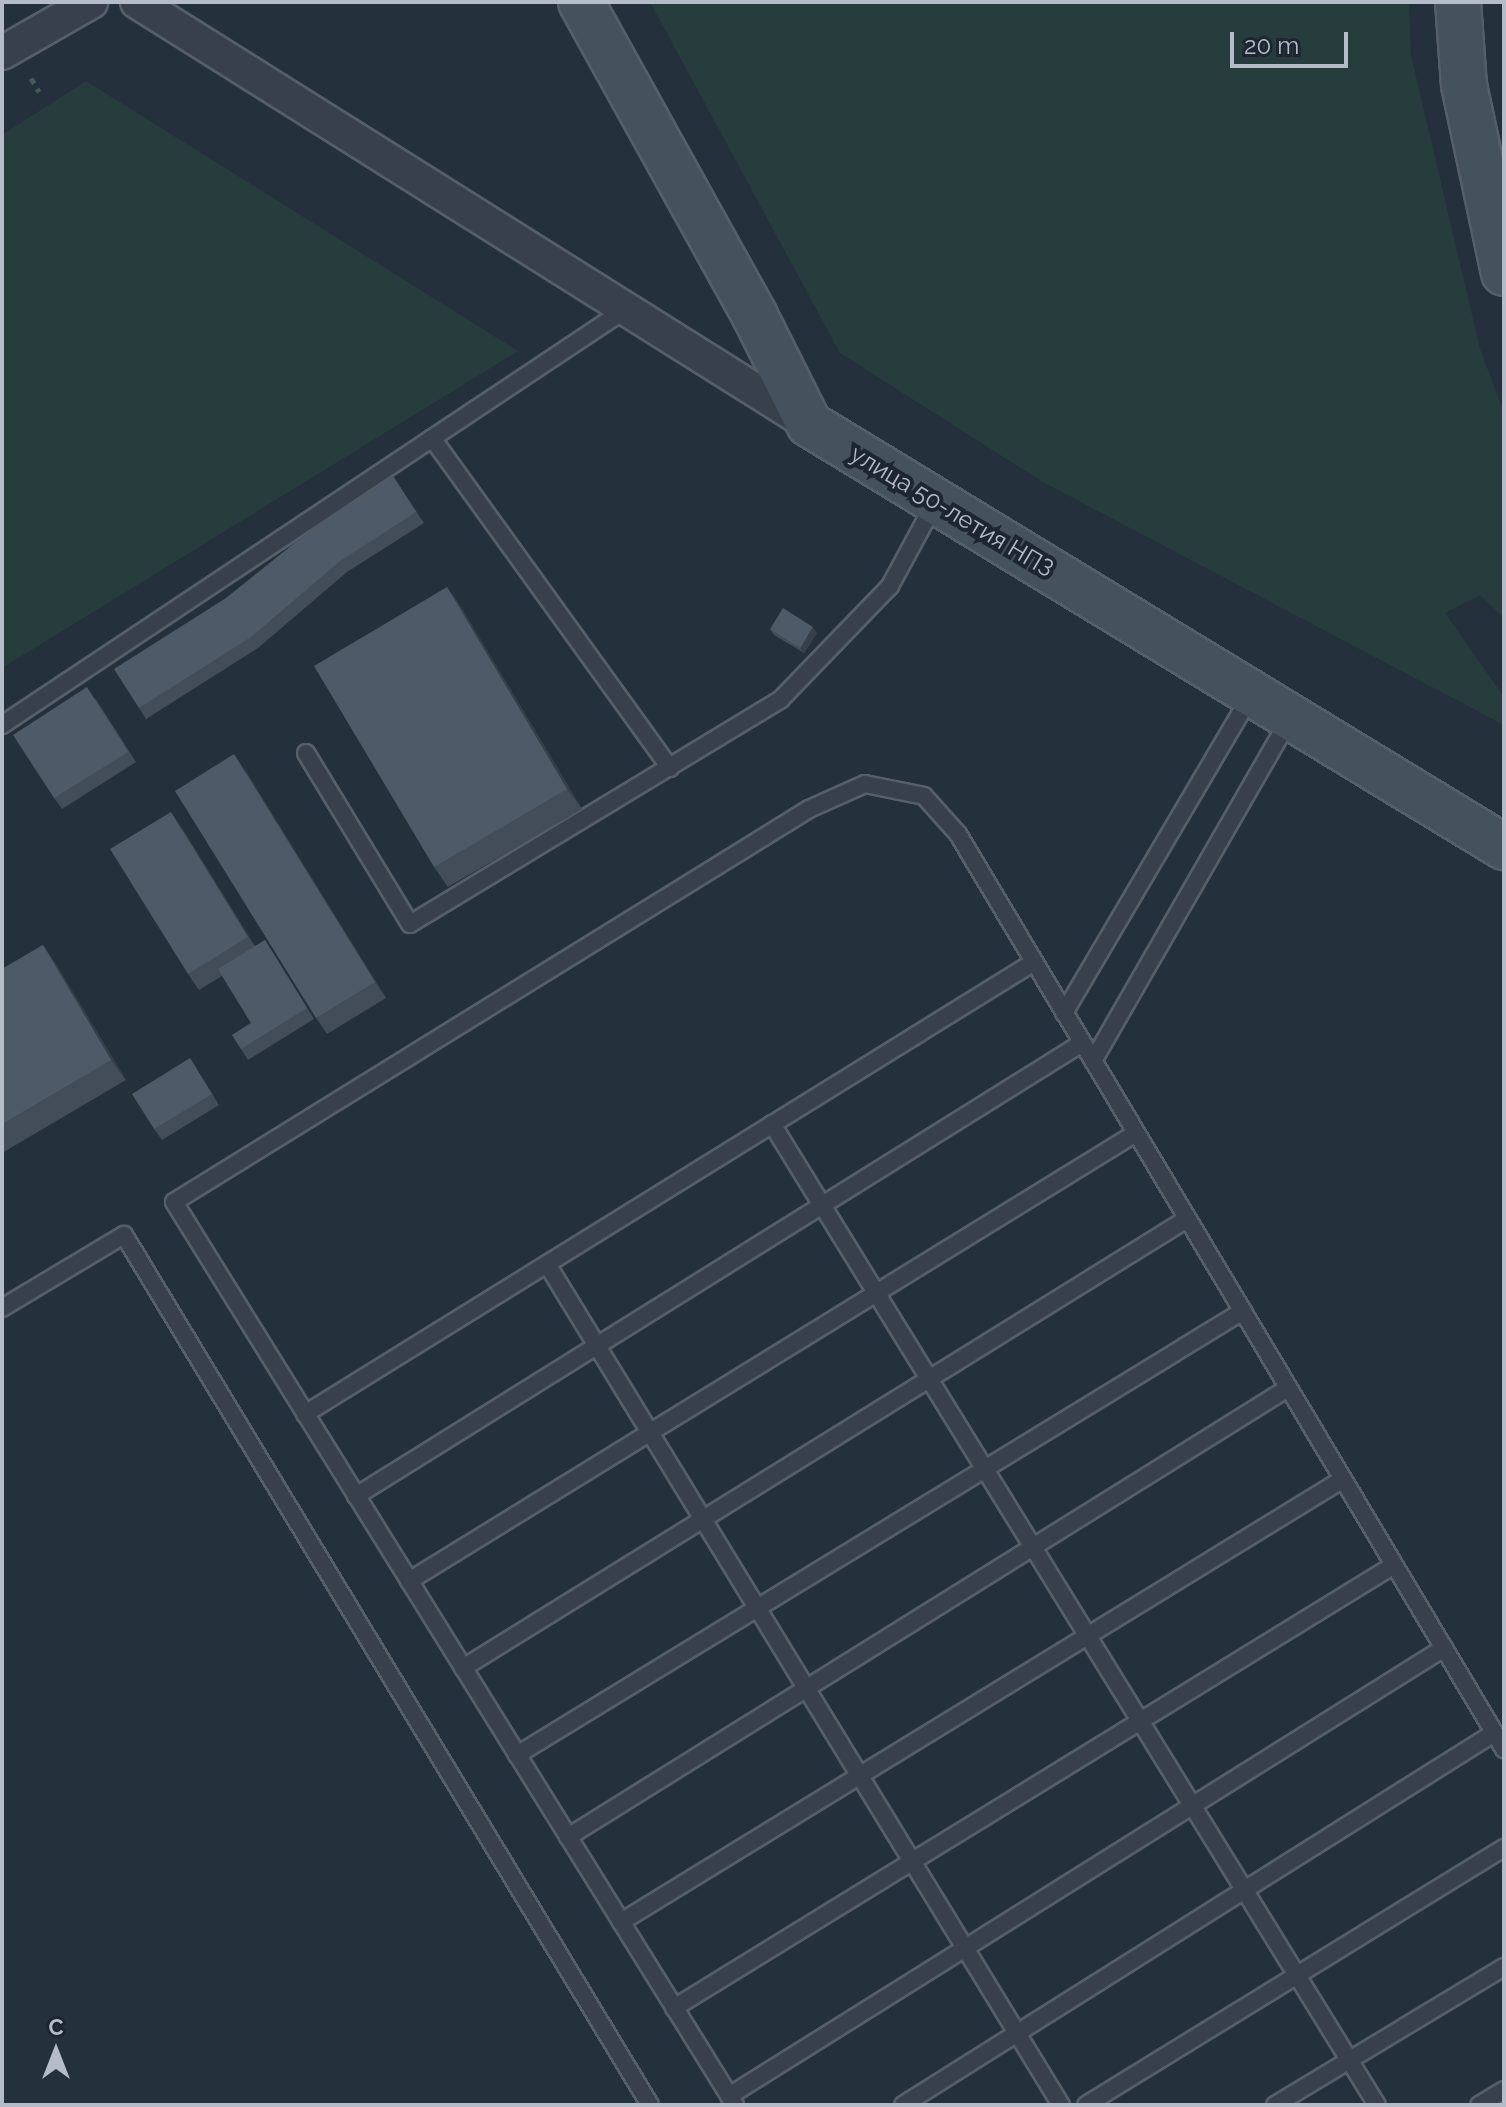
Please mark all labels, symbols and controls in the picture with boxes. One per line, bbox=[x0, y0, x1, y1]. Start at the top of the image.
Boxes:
scale bar bbox=[1234, 16, 1352, 66]
text: 20 m bbox=[1244, 31, 1299, 60]
street label: улица 50-летия НПЗ bbox=[845, 439, 1059, 583]
north arrow bbox=[16, 2011, 96, 2091]
text: С bbox=[48, 2014, 64, 2040]

